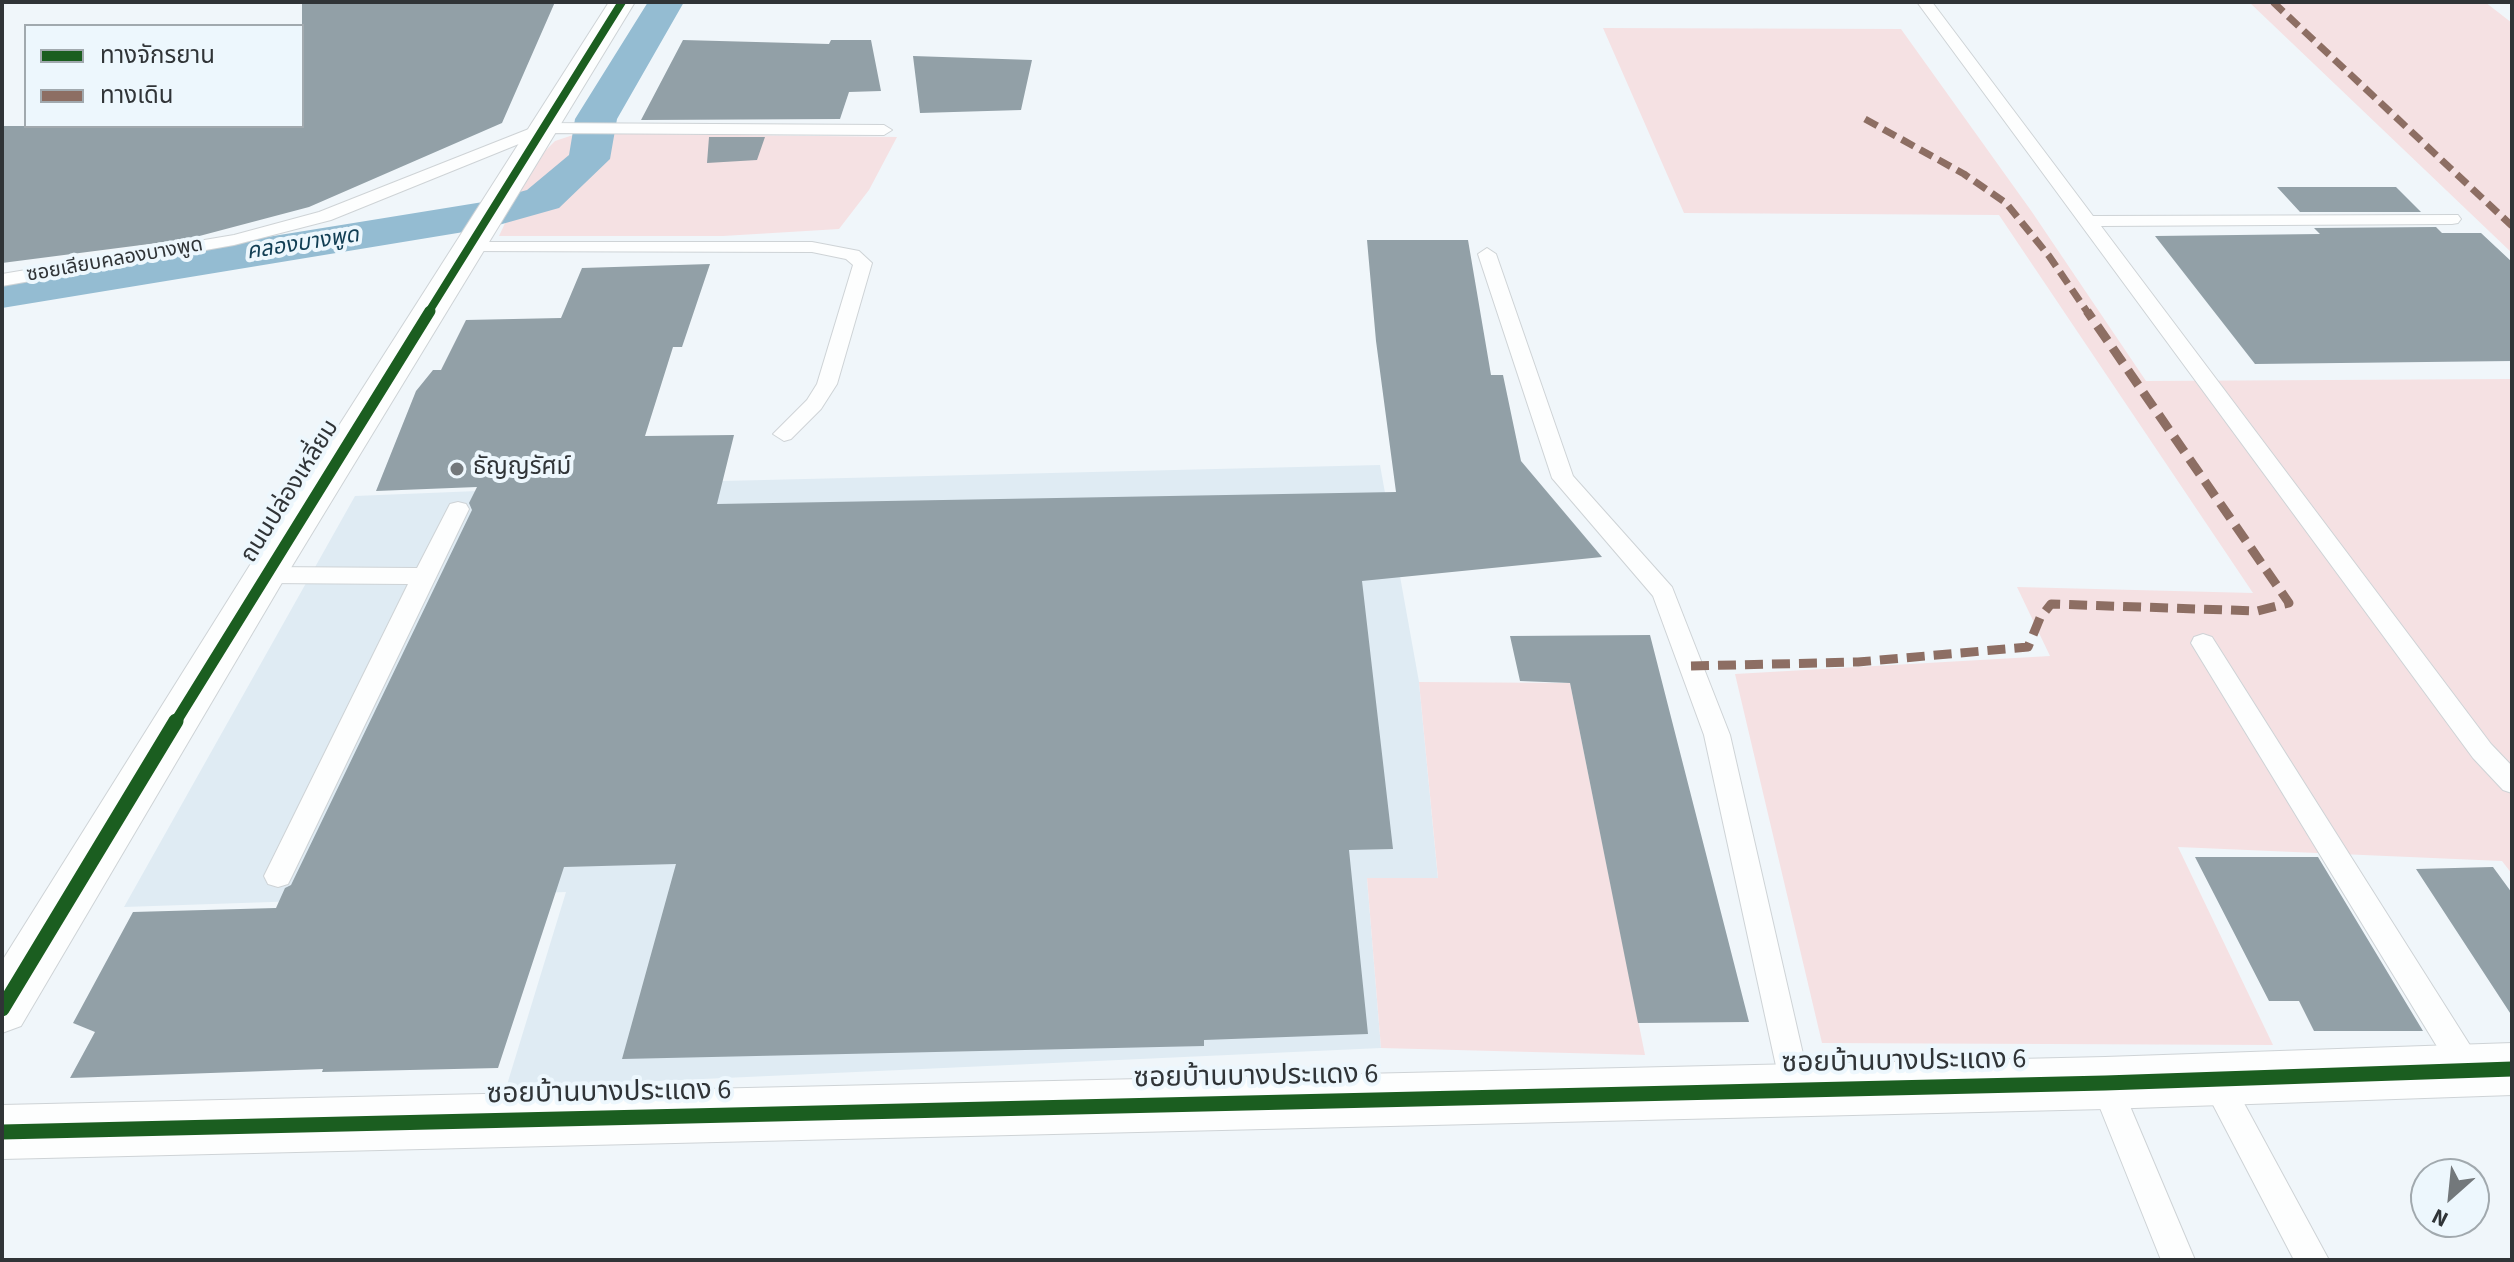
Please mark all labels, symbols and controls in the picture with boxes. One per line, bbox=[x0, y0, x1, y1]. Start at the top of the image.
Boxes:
legend bbox=[24, 24, 304, 128]
text: ทางจักรยาน bbox=[100, 38, 215, 73]
text: ทางเดิน bbox=[100, 78, 174, 113]
water label: คลองบางพูด bbox=[245, 223, 361, 267]
street label: ซอยเลียบคลองบางพูด bbox=[25, 234, 205, 288]
street label: ถนนปล่องเหลี่ยม bbox=[236, 415, 346, 569]
place label: ธัญญรัศม์ bbox=[473, 455, 571, 483]
marker: ธัญญรัศม์ bbox=[448, 460, 466, 478]
street label: ซอยบ้านบางประแดง 6 bbox=[1781, 1044, 2027, 1082]
street label: ซอยบ้านบางประแดง 6 bbox=[1133, 1059, 1379, 1097]
street label: ซอยบ้านบางประแดง 6 bbox=[486, 1075, 732, 1113]
north arrow bbox=[2410, 1158, 2490, 1238]
text: N bbox=[2426, 1200, 2454, 1235]

